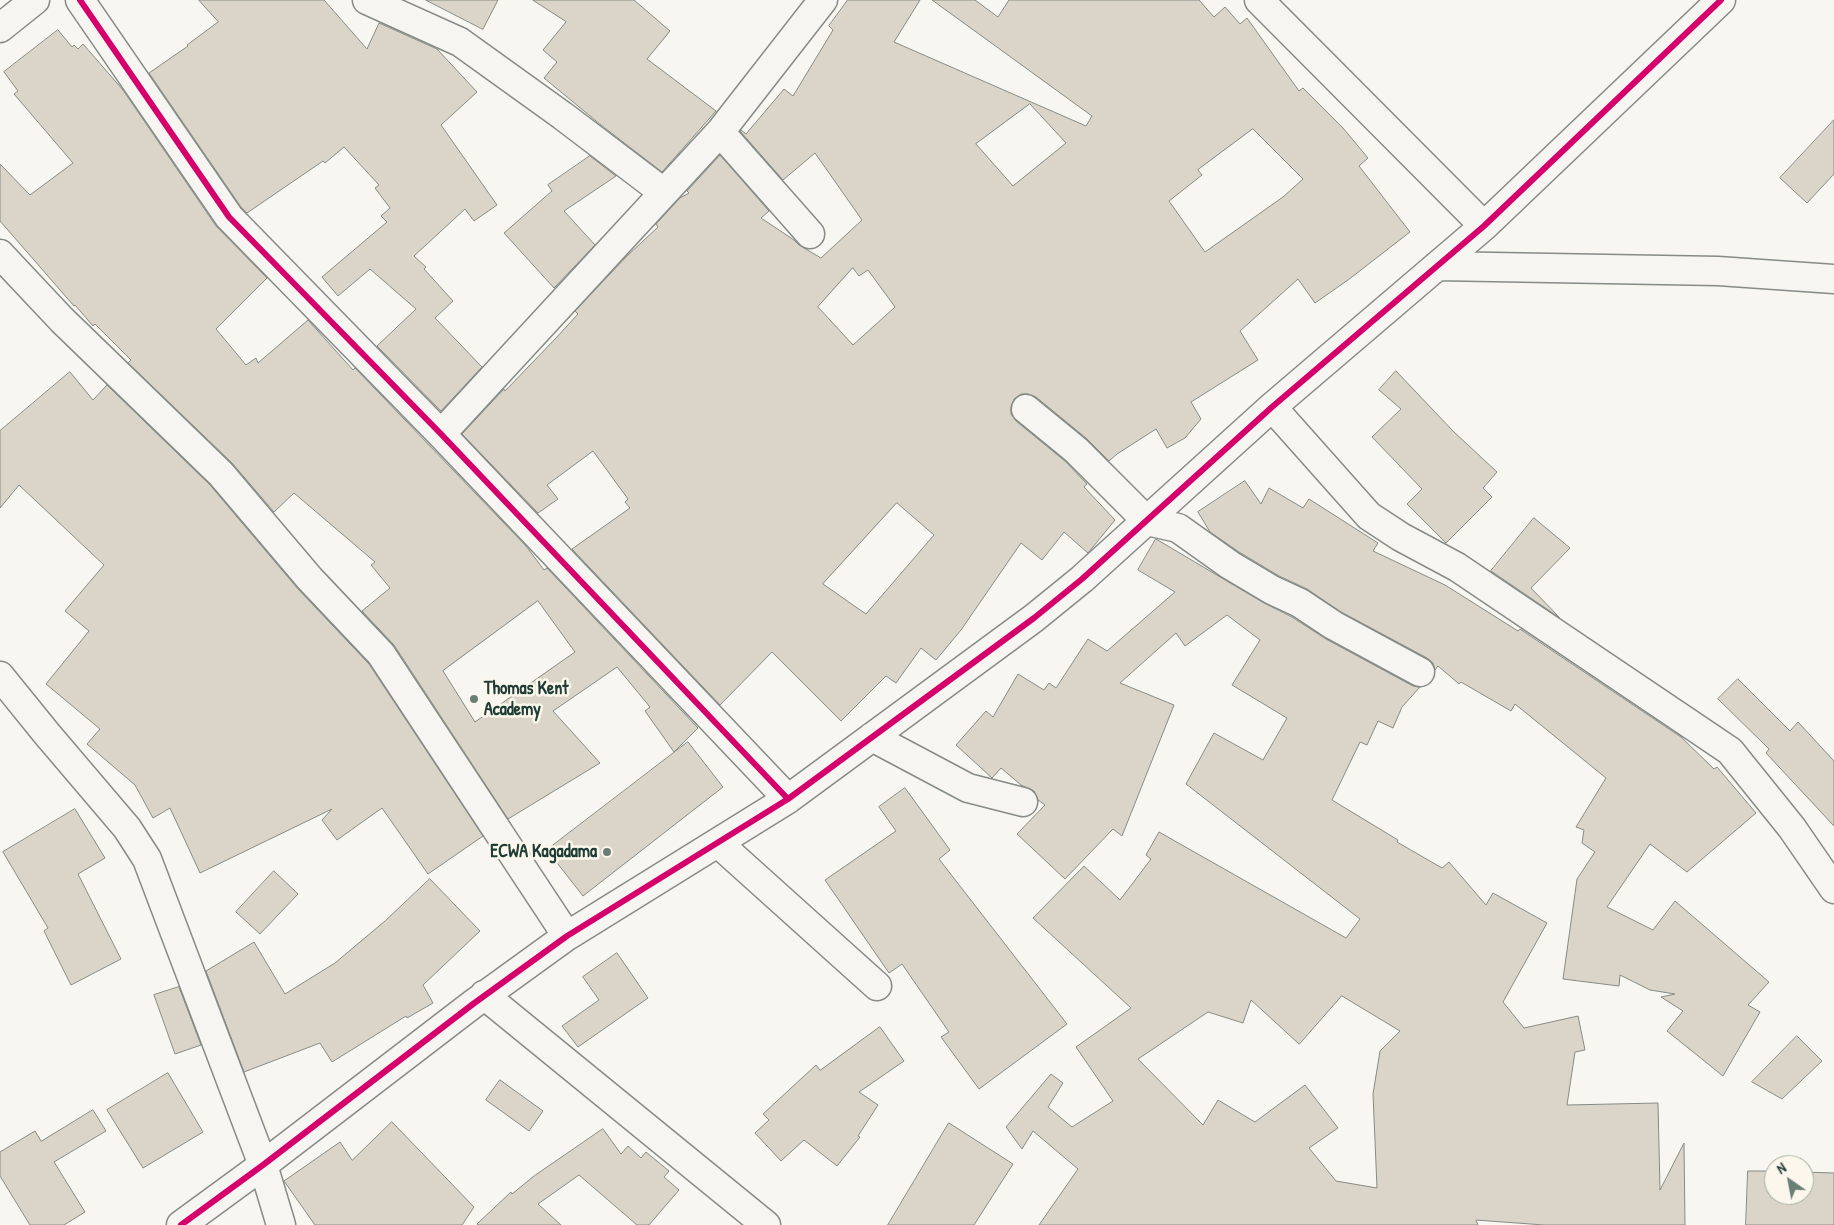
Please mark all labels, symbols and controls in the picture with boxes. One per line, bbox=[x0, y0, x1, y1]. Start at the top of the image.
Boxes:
place label: Thomas Kent Academy bbox=[484, 678, 569, 721]
marker: Thomas Kent Academy bbox=[468, 693, 480, 705]
place label: ECWA Kagadama bbox=[490, 841, 597, 863]
marker: ECWA Kagadama bbox=[601, 846, 613, 858]
north arrow bbox=[1764, 1155, 1814, 1205]
text: N bbox=[1773, 1158, 1789, 1178]

